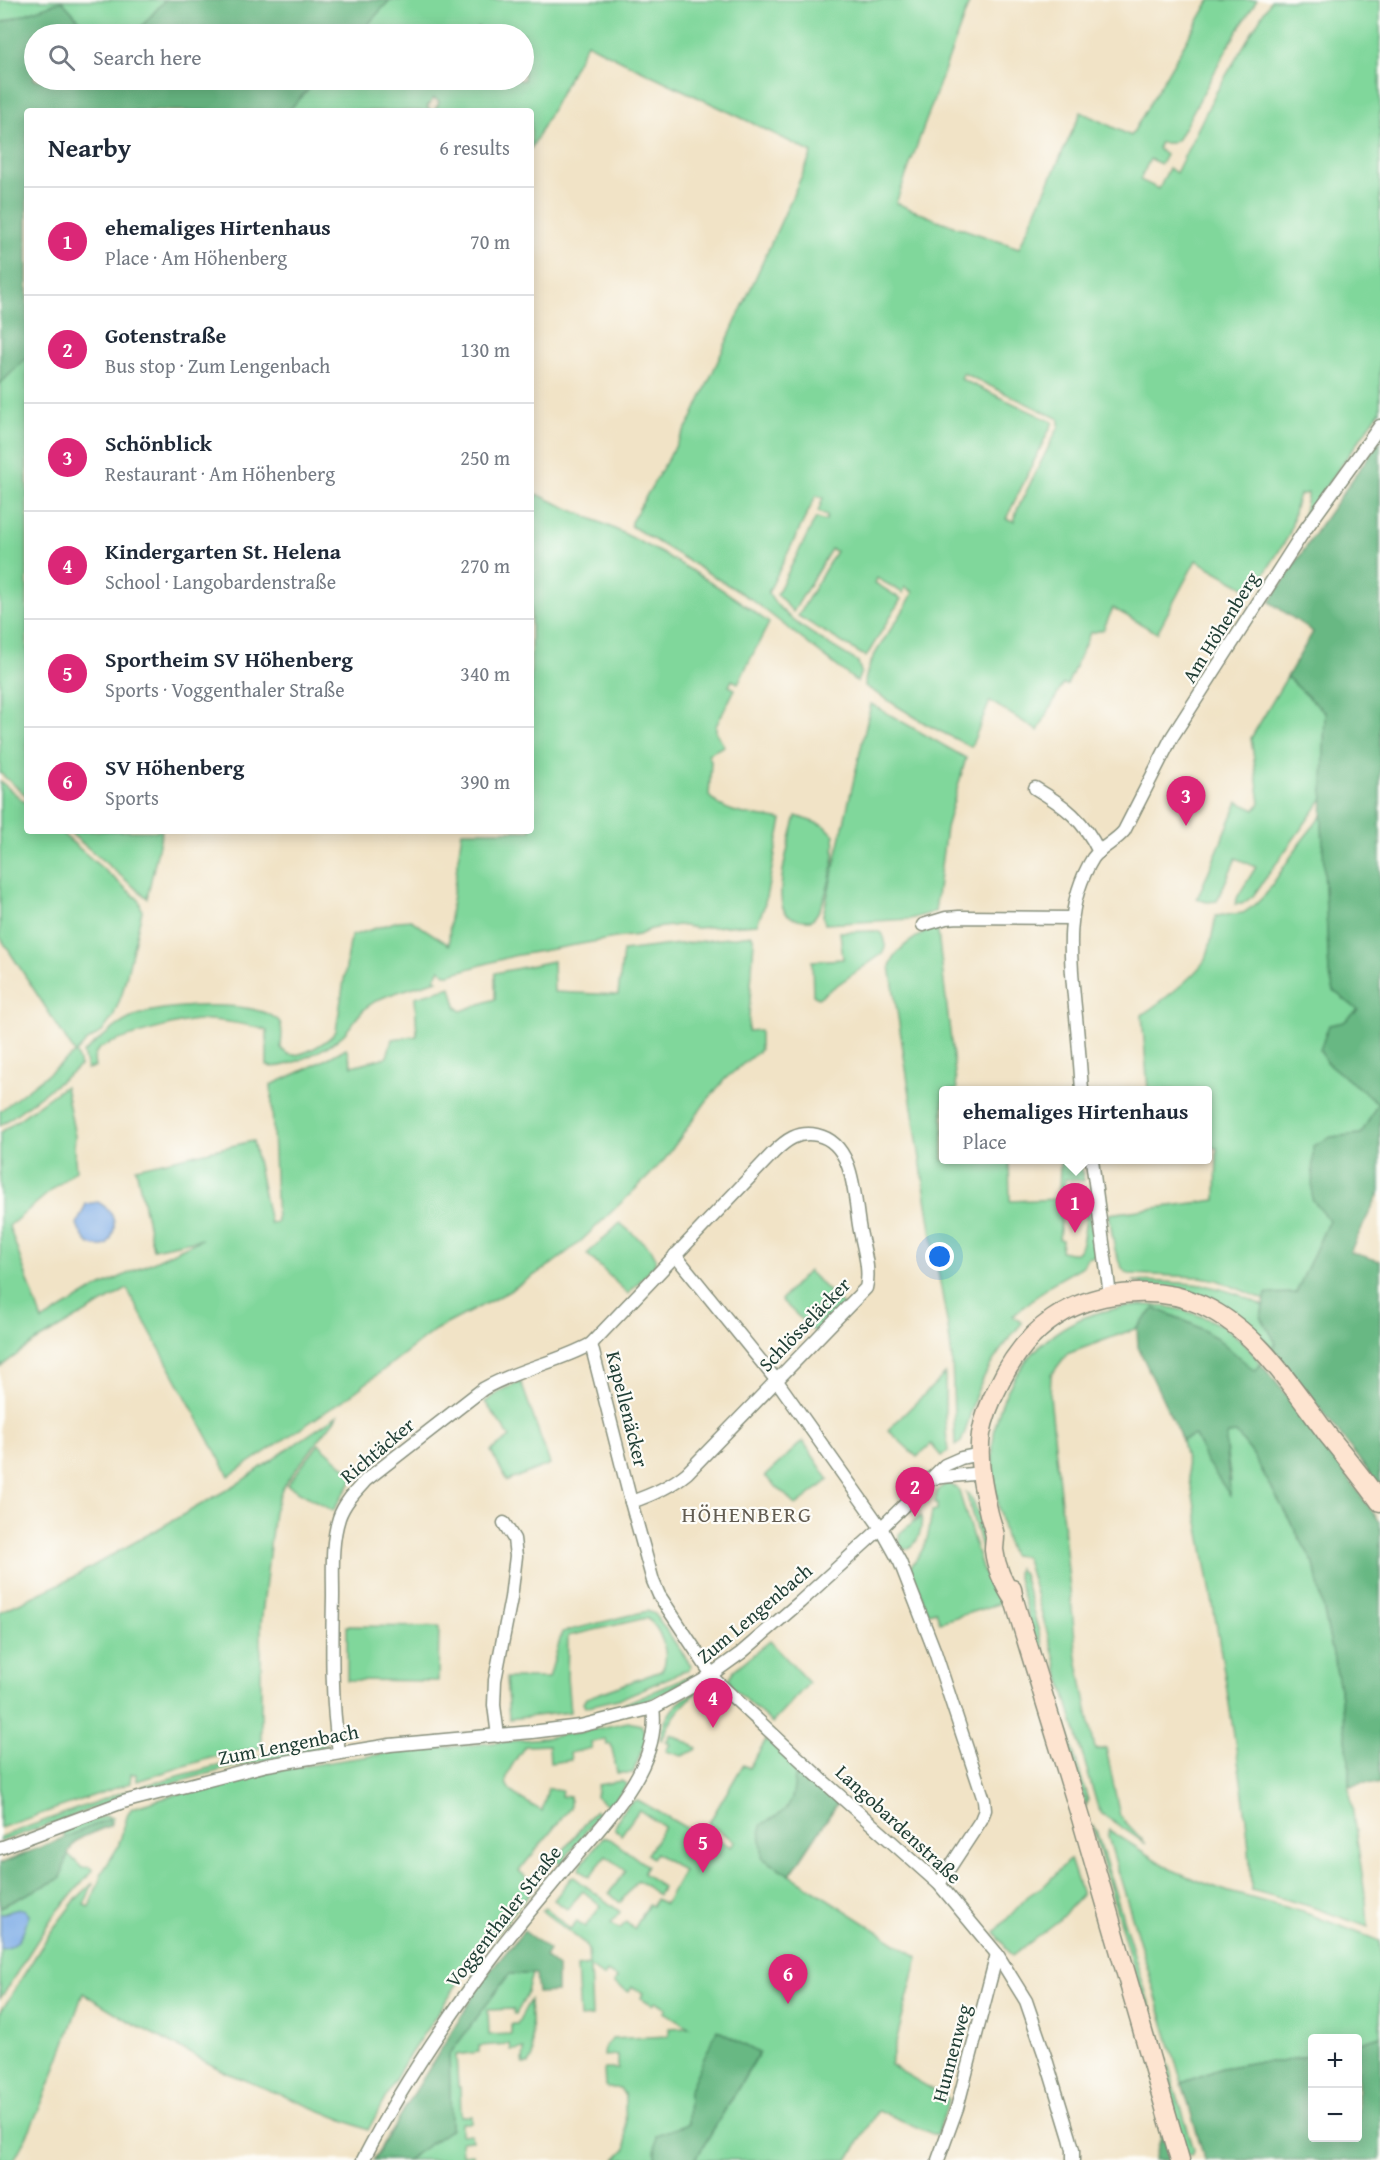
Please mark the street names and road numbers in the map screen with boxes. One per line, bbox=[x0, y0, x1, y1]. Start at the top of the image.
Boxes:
street label: Am Höhenberg bbox=[1174, 566, 1266, 688]
street label: Schlösseläcker bbox=[751, 1270, 857, 1378]
street label: Kapellenäcker bbox=[600, 1348, 656, 1470]
street label: Richtäcker bbox=[333, 1410, 421, 1490]
street label: Zum Lengenbach bbox=[690, 1556, 818, 1670]
street label: Zum Lengenbach bbox=[215, 1716, 361, 1772]
street label: Langobardenstraße bbox=[829, 1758, 969, 1890]
street label: Voggenthaler Straße bbox=[438, 1839, 568, 1993]
street label: Hunnenweg bbox=[924, 2001, 978, 2105]

